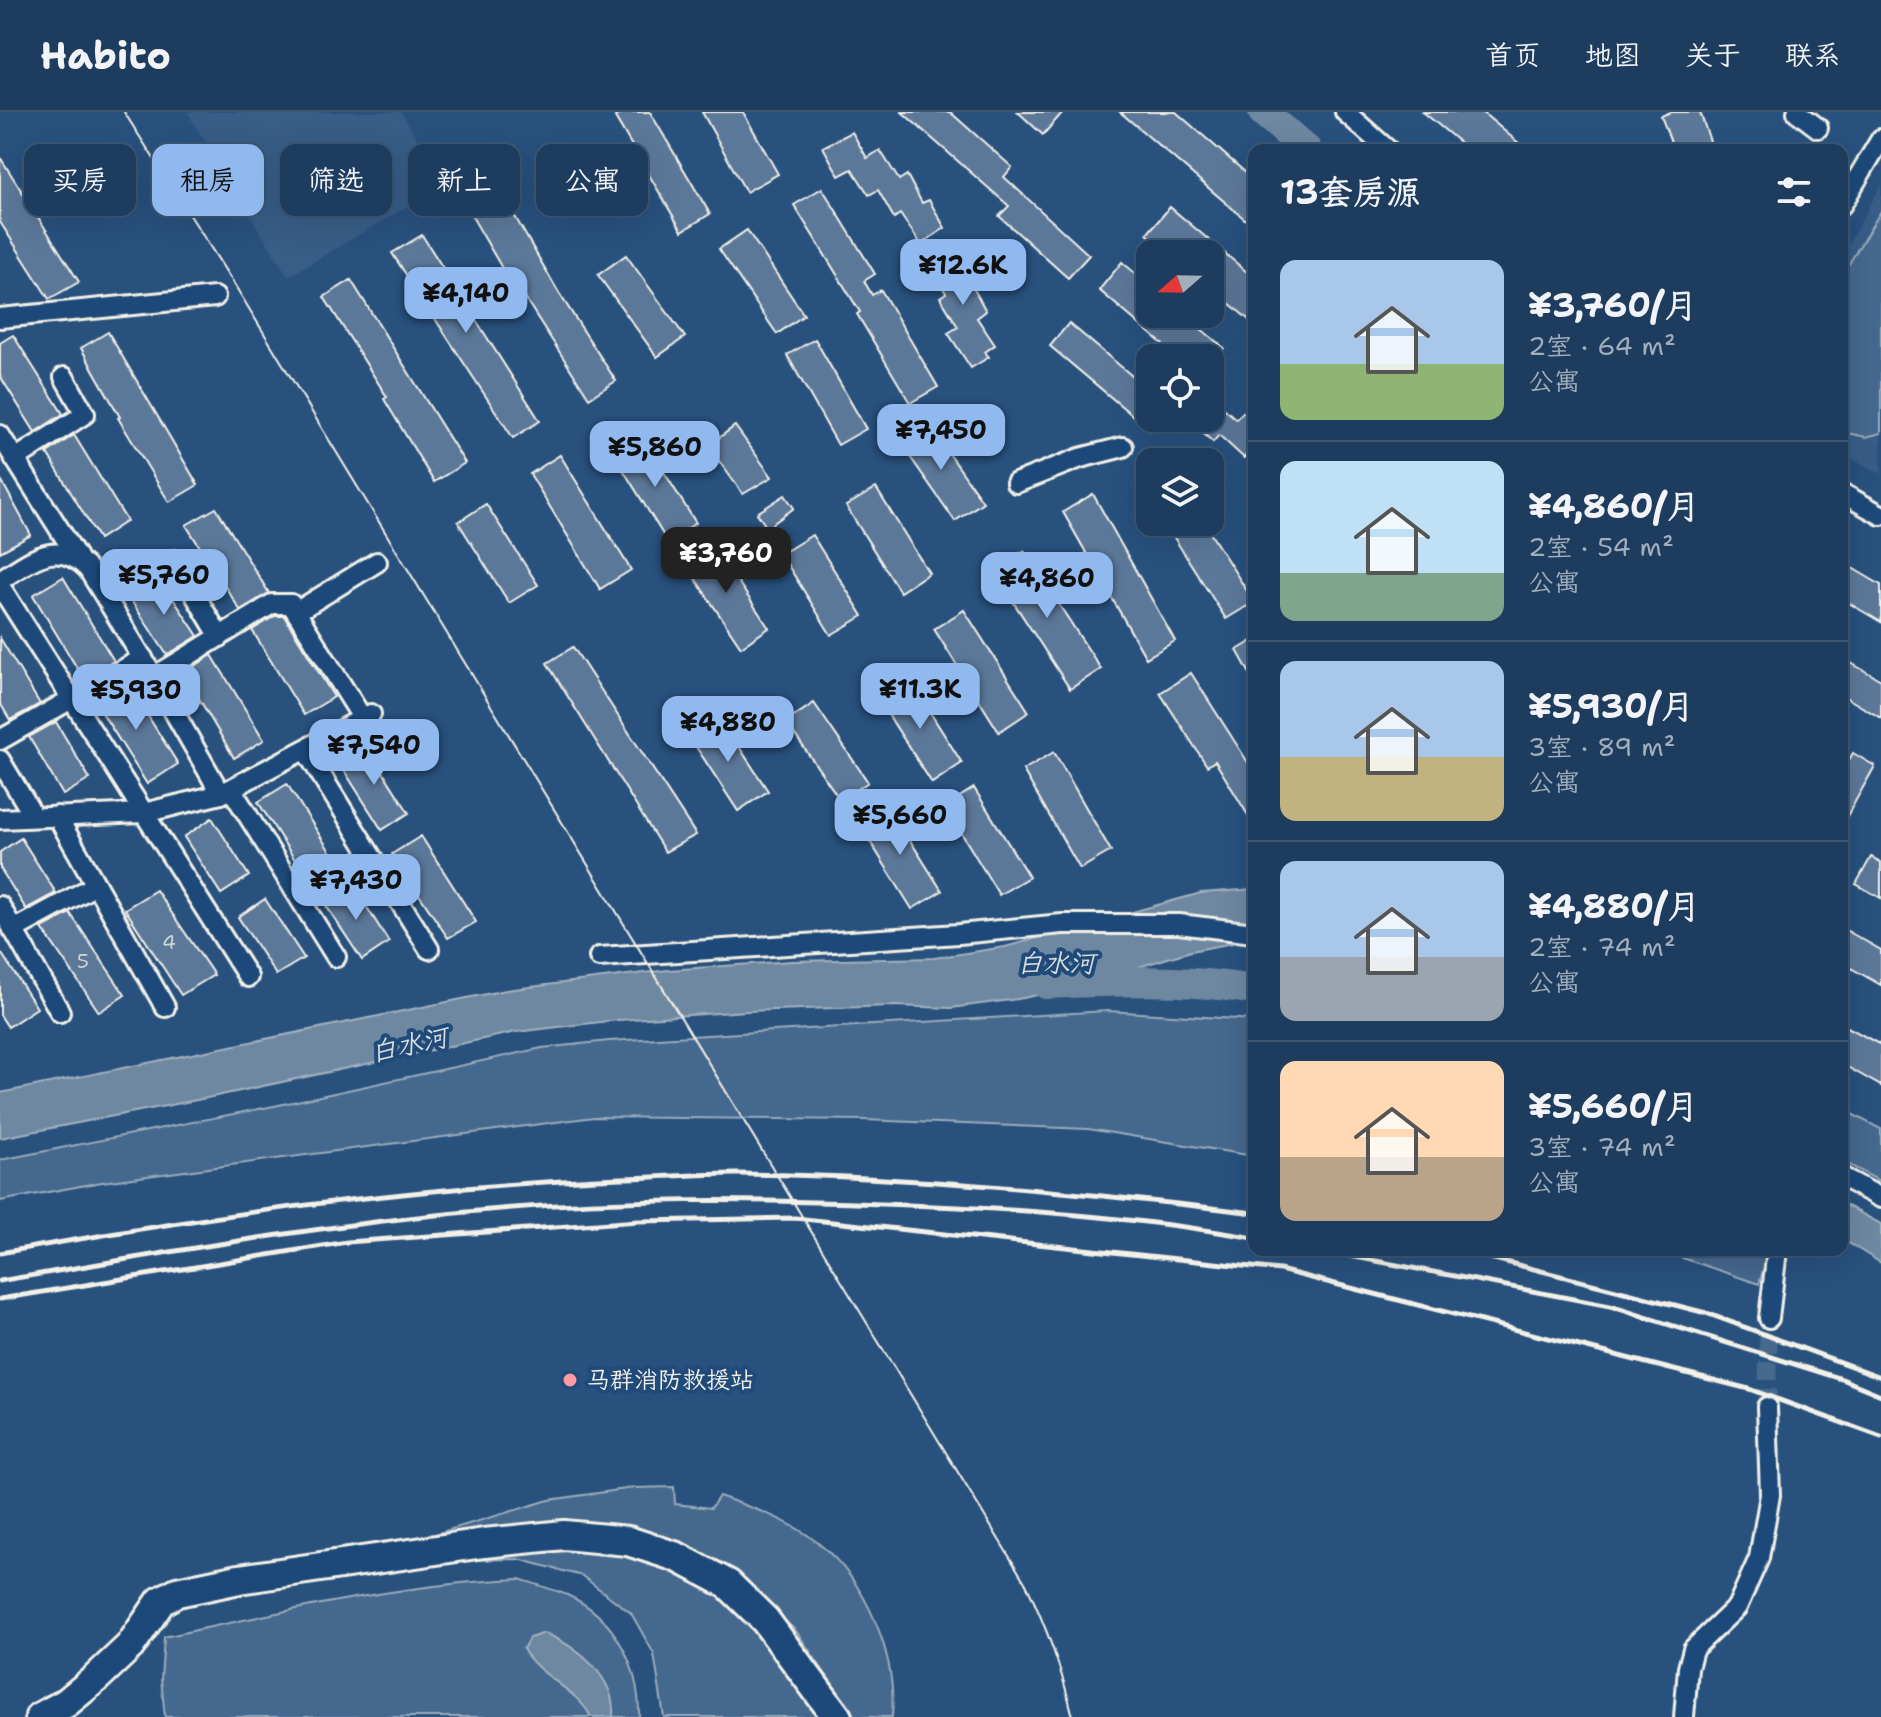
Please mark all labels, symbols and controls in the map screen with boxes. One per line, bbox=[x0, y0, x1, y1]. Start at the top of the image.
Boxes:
text: Habito bbox=[40, 30, 171, 81]
text: 首页 bbox=[1485, 36, 1541, 74]
text: 地图 bbox=[1585, 36, 1641, 74]
text: 关于 bbox=[1685, 36, 1741, 74]
text: 联系 bbox=[1785, 36, 1841, 74]
chip: 买房 bbox=[24, 144, 136, 216]
chip: 租房 bbox=[152, 144, 264, 216]
chip: 筛选 bbox=[280, 144, 392, 216]
chip: 新上 bbox=[408, 144, 520, 216]
chip: 公寓 bbox=[536, 144, 648, 216]
text: 13套房源 bbox=[1280, 169, 1421, 215]
icon: filters bbox=[1772, 170, 1816, 214]
pin: ¥12.6K bbox=[898, 239, 1028, 307]
north arrow bbox=[1136, 240, 1224, 328]
map controls bbox=[1136, 240, 1224, 536]
text: ¥12.6K bbox=[918, 247, 1008, 282]
pin: ¥4,140 bbox=[401, 267, 531, 335]
text: ¥4,140 bbox=[422, 275, 510, 310]
text: ¥3,760/月 bbox=[1528, 282, 1698, 328]
icon: home bbox=[1344, 292, 1440, 388]
text: 2室 · 64 m² bbox=[1528, 328, 1676, 363]
button: locate bbox=[1136, 344, 1224, 432]
text: 公寓 bbox=[1528, 363, 1580, 398]
pin: ¥7,450 bbox=[876, 404, 1006, 472]
text: ¥7,450 bbox=[895, 412, 987, 447]
pin: ¥5,860 bbox=[590, 421, 720, 489]
text: ¥5,860 bbox=[608, 429, 702, 464]
button: layers bbox=[1136, 448, 1224, 536]
text: ¥4,860/月 bbox=[1528, 483, 1700, 529]
icon: home bbox=[1344, 493, 1440, 589]
pin: ¥3,760 bbox=[661, 527, 791, 595]
text: 2室 · 54 m² bbox=[1528, 529, 1674, 564]
text: ¥3,760 bbox=[679, 535, 773, 570]
pin: ¥5,760 bbox=[99, 549, 229, 617]
pin: ¥4,860 bbox=[982, 552, 1112, 620]
text: ¥5,760 bbox=[118, 557, 210, 592]
text: ¥4,860 bbox=[999, 560, 1095, 595]
text: 公寓 bbox=[1528, 564, 1580, 599]
pin: ¥11.3K bbox=[855, 663, 985, 731]
pin: ¥5,930 bbox=[71, 664, 201, 732]
text: ¥11.3K bbox=[879, 671, 961, 706]
text: ¥5,930 bbox=[90, 672, 182, 707]
text: ¥5,930/月 bbox=[1528, 683, 1695, 729]
icon: home bbox=[1344, 693, 1440, 789]
pin: ¥4,880 bbox=[663, 696, 793, 764]
text: ¥4,880 bbox=[680, 704, 776, 739]
pin: ¥7,540 bbox=[309, 719, 439, 787]
text: ¥7,540 bbox=[327, 727, 421, 762]
text: 3室 · 89 m² bbox=[1528, 729, 1676, 764]
text: 公寓 bbox=[1528, 764, 1580, 799]
pin: ¥5,660 bbox=[835, 789, 965, 857]
text: ¥5,660 bbox=[853, 797, 947, 832]
pin: ¥7,430 bbox=[291, 854, 421, 922]
text: ¥7,430 bbox=[309, 862, 403, 897]
text: ¥4,880/月 bbox=[1528, 883, 1701, 929]
icon: home bbox=[1344, 893, 1440, 989]
house number: 4 bbox=[162, 929, 176, 955]
text: 2室 · 74 m² bbox=[1528, 929, 1676, 964]
water label: 白水河 bbox=[1017, 945, 1099, 980]
house number: 5 bbox=[77, 948, 89, 974]
text: 公寓 bbox=[1528, 964, 1580, 999]
water label: 白水河 bbox=[367, 1018, 455, 1069]
text: ¥5,660/月 bbox=[1528, 1083, 1699, 1129]
icon: home bbox=[1344, 1093, 1440, 1189]
text: 3室 · 74 m² bbox=[1528, 1129, 1676, 1164]
text: 公寓 bbox=[1528, 1164, 1580, 1199]
place label: 马群消防救援站 bbox=[586, 1364, 754, 1396]
marker: 马群消防救援站 bbox=[561, 1371, 579, 1389]

